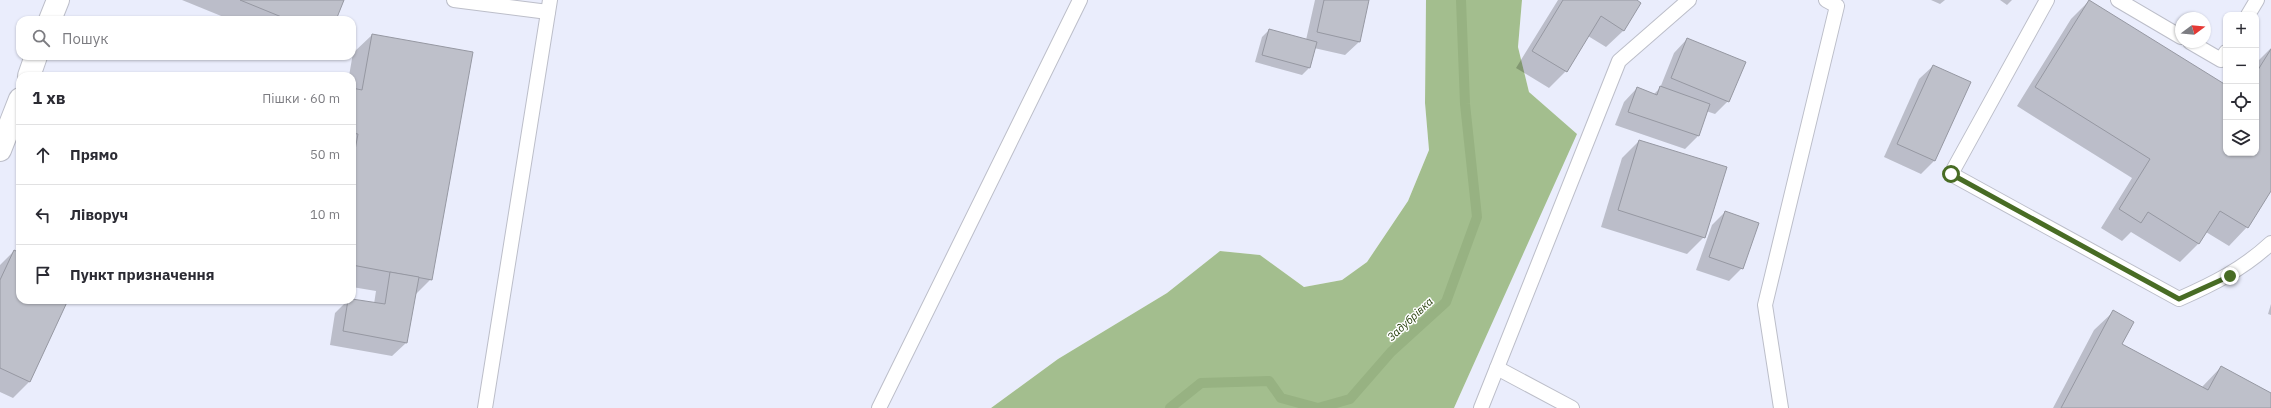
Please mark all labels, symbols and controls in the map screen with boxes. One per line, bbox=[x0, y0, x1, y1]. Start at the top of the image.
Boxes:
north arrow bbox=[2175, 12, 2211, 48]
map controls bbox=[2223, 12, 2259, 156]
button: + bbox=[2223, 12, 2259, 48]
search box bbox=[16, 16, 356, 60]
icon: search bbox=[30, 27, 52, 49]
text: Пошук bbox=[62, 29, 109, 48]
button: − bbox=[2223, 48, 2259, 84]
button: locate bbox=[2223, 84, 2259, 120]
text: 1 хв bbox=[32, 87, 66, 109]
text: Пішки · 60 m bbox=[262, 90, 340, 107]
button: layers bbox=[2223, 120, 2259, 156]
icon: ahead bbox=[32, 144, 54, 166]
text: Прямо bbox=[70, 145, 118, 164]
text: 50 m bbox=[310, 146, 340, 163]
route start bbox=[1942, 165, 1960, 183]
icon: left bbox=[32, 204, 54, 226]
text: Ліворуч bbox=[70, 205, 128, 224]
text: 10 m bbox=[310, 206, 340, 223]
icon: arrive bbox=[32, 264, 54, 286]
text: Пункт призначення bbox=[70, 265, 215, 284]
route end bbox=[2221, 267, 2239, 285]
water label: Задубрівка bbox=[1384, 294, 1436, 344]

